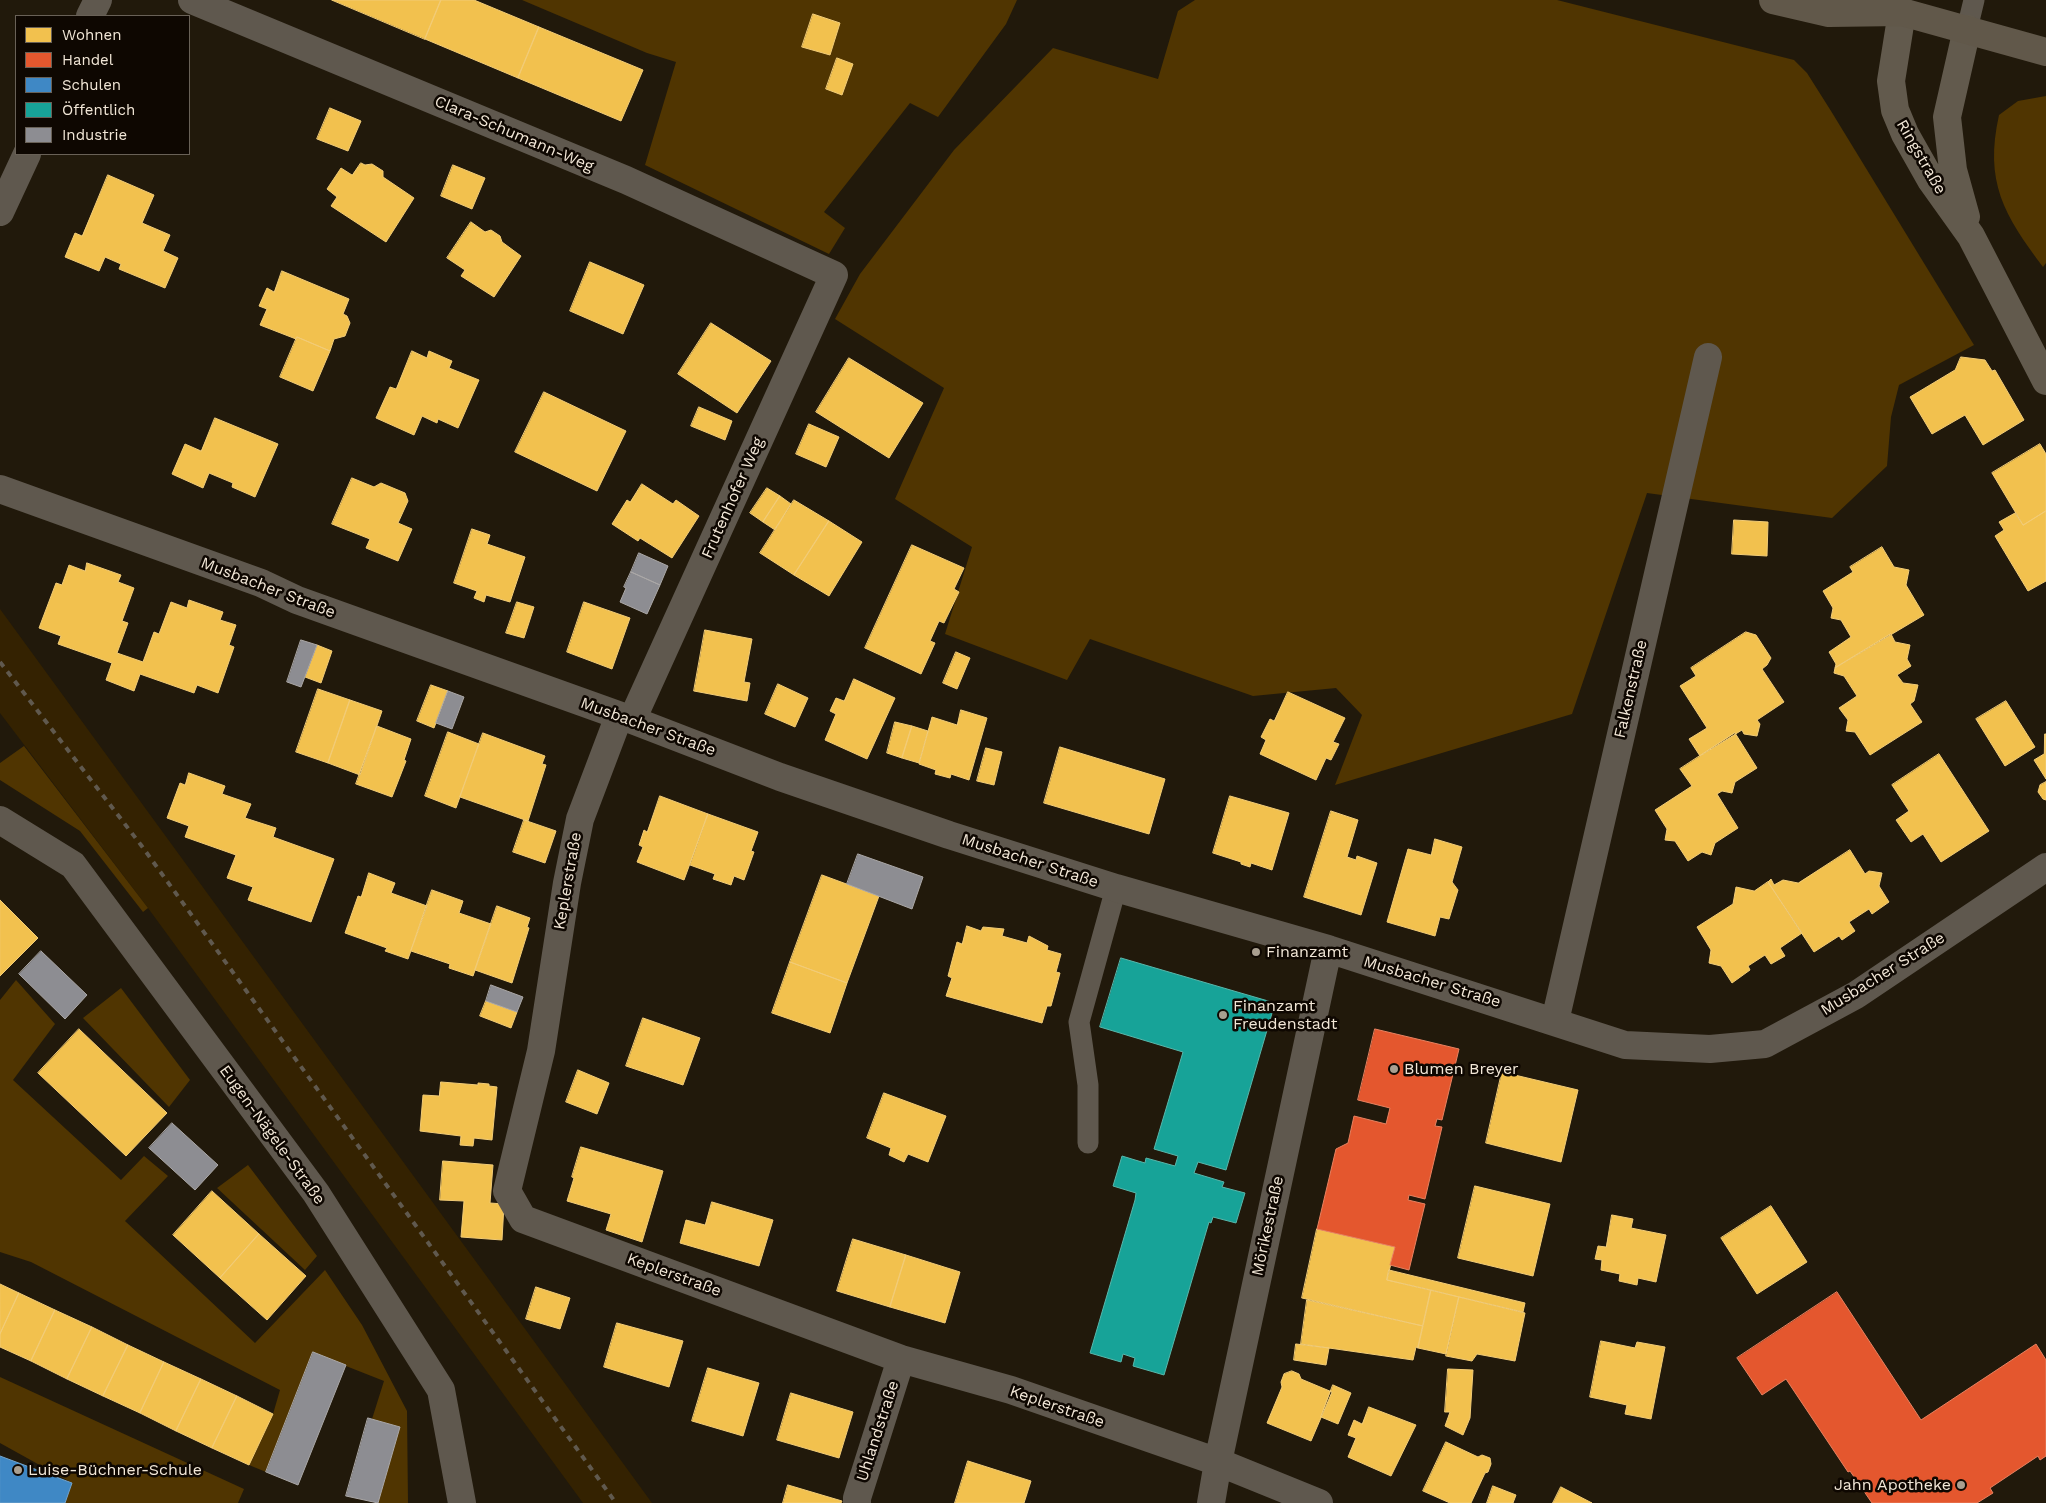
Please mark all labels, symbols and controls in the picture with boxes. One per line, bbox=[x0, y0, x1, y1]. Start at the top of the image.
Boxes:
legend bbox=[15, 15, 190, 155]
text: Wohnen bbox=[62, 26, 121, 44]
text: Handel bbox=[62, 51, 113, 69]
text: Schulen bbox=[62, 76, 121, 94]
street label: Clara-Schumann-Weg bbox=[432, 92, 596, 176]
text: Öffentlich bbox=[62, 101, 135, 119]
street label: Ringstraße bbox=[1892, 116, 1950, 198]
text: Industrie bbox=[62, 126, 127, 144]
street label: Frutenhofer Weg bbox=[698, 434, 768, 562]
street label: Musbacher Straße bbox=[198, 554, 338, 622]
street label: Falkenstraße bbox=[1610, 638, 1652, 740]
street label: Musbacher Straße bbox=[578, 694, 718, 760]
street label: Musbacher Straße bbox=[959, 830, 1101, 892]
street label: Keplerstraße bbox=[550, 831, 586, 931]
street label: Musbacher Straße bbox=[1818, 928, 1948, 1020]
place label: Finanzamt bbox=[1266, 942, 1348, 962]
marker: Finanzamt bbox=[1250, 946, 1262, 958]
street label: Musbacher Straße bbox=[1361, 952, 1503, 1012]
place label: Finanzamt Freudenstadt bbox=[1233, 996, 1338, 1034]
marker: Finanzamt Freudenstadt bbox=[1217, 1009, 1229, 1021]
place label: Blumen Breyer bbox=[1404, 1059, 1519, 1079]
street label: Eugen-Nägele-Straße bbox=[215, 1062, 329, 1208]
marker: Blumen Breyer bbox=[1388, 1063, 1400, 1075]
street label: Mörikestraße bbox=[1248, 1174, 1288, 1278]
street label: Keplerstraße bbox=[624, 1249, 724, 1301]
street label: Uhlandstraße bbox=[853, 1378, 903, 1484]
street label: Keplerstraße bbox=[1007, 1382, 1107, 1432]
place label: Luise-Büchner-Schule bbox=[28, 1460, 202, 1480]
marker: Luise-Büchner-Schule bbox=[12, 1464, 24, 1476]
place label: Jahn Apotheke bbox=[1834, 1475, 1951, 1495]
marker: Jahn Apotheke bbox=[1955, 1479, 1967, 1491]

